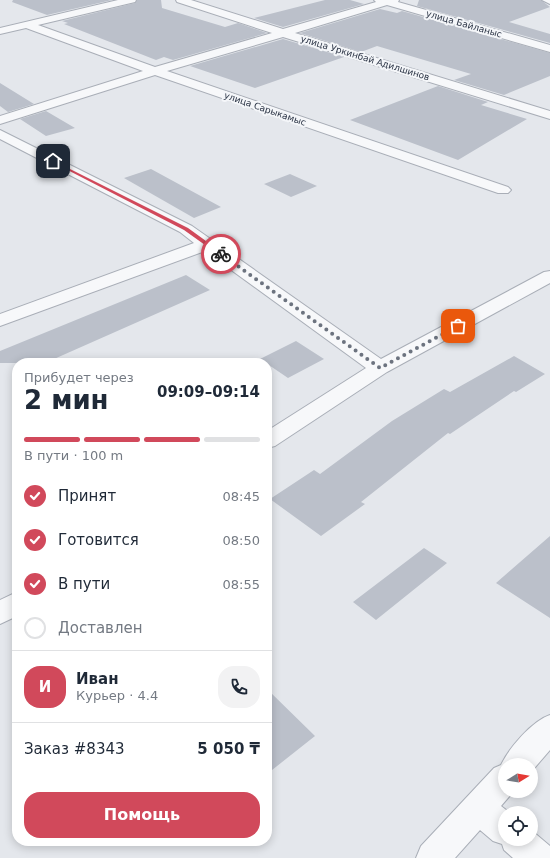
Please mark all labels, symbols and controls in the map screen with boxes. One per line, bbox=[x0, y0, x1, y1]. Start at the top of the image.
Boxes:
street label: улица Байланыс bbox=[425, 8, 503, 40]
street label: улица Уркинбай Адилшинов bbox=[299, 34, 431, 82]
street label: улица Сарыкамыс bbox=[223, 90, 307, 128]
pin bbox=[36, 144, 70, 178]
icon: home bbox=[42, 150, 64, 172]
courier bbox=[201, 234, 241, 274]
icon: bike bbox=[210, 243, 232, 265]
pin bbox=[441, 309, 475, 343]
icon: bag bbox=[447, 315, 469, 337]
text: Прибудет через bbox=[24, 370, 134, 385]
text: 09:09–09:14 bbox=[157, 383, 260, 401]
text: 2 мин bbox=[24, 385, 109, 415]
text: В пути · 100 m bbox=[24, 448, 123, 463]
icon: check bbox=[24, 485, 46, 507]
text: Принят bbox=[58, 487, 116, 505]
text: 08:45 bbox=[223, 489, 260, 504]
icon: check bbox=[24, 529, 46, 551]
text: Готовится bbox=[58, 531, 139, 549]
text: 08:50 bbox=[223, 533, 260, 548]
icon: check bbox=[24, 573, 46, 595]
text: В пути bbox=[58, 575, 110, 593]
text: 08:55 bbox=[223, 577, 260, 592]
text: Доставлен bbox=[58, 619, 143, 637]
button: phone bbox=[218, 666, 260, 708]
text: Иван bbox=[76, 670, 119, 688]
text: И bbox=[39, 678, 51, 696]
text: Курьер · 4.4 bbox=[76, 688, 158, 703]
text: Заказ #8343 bbox=[24, 740, 125, 758]
text: 5 050 ₸ bbox=[197, 740, 260, 758]
north arrow bbox=[498, 758, 538, 798]
map controls bbox=[498, 758, 538, 846]
button: Помощь bbox=[24, 792, 260, 838]
button: locate bbox=[498, 806, 538, 846]

